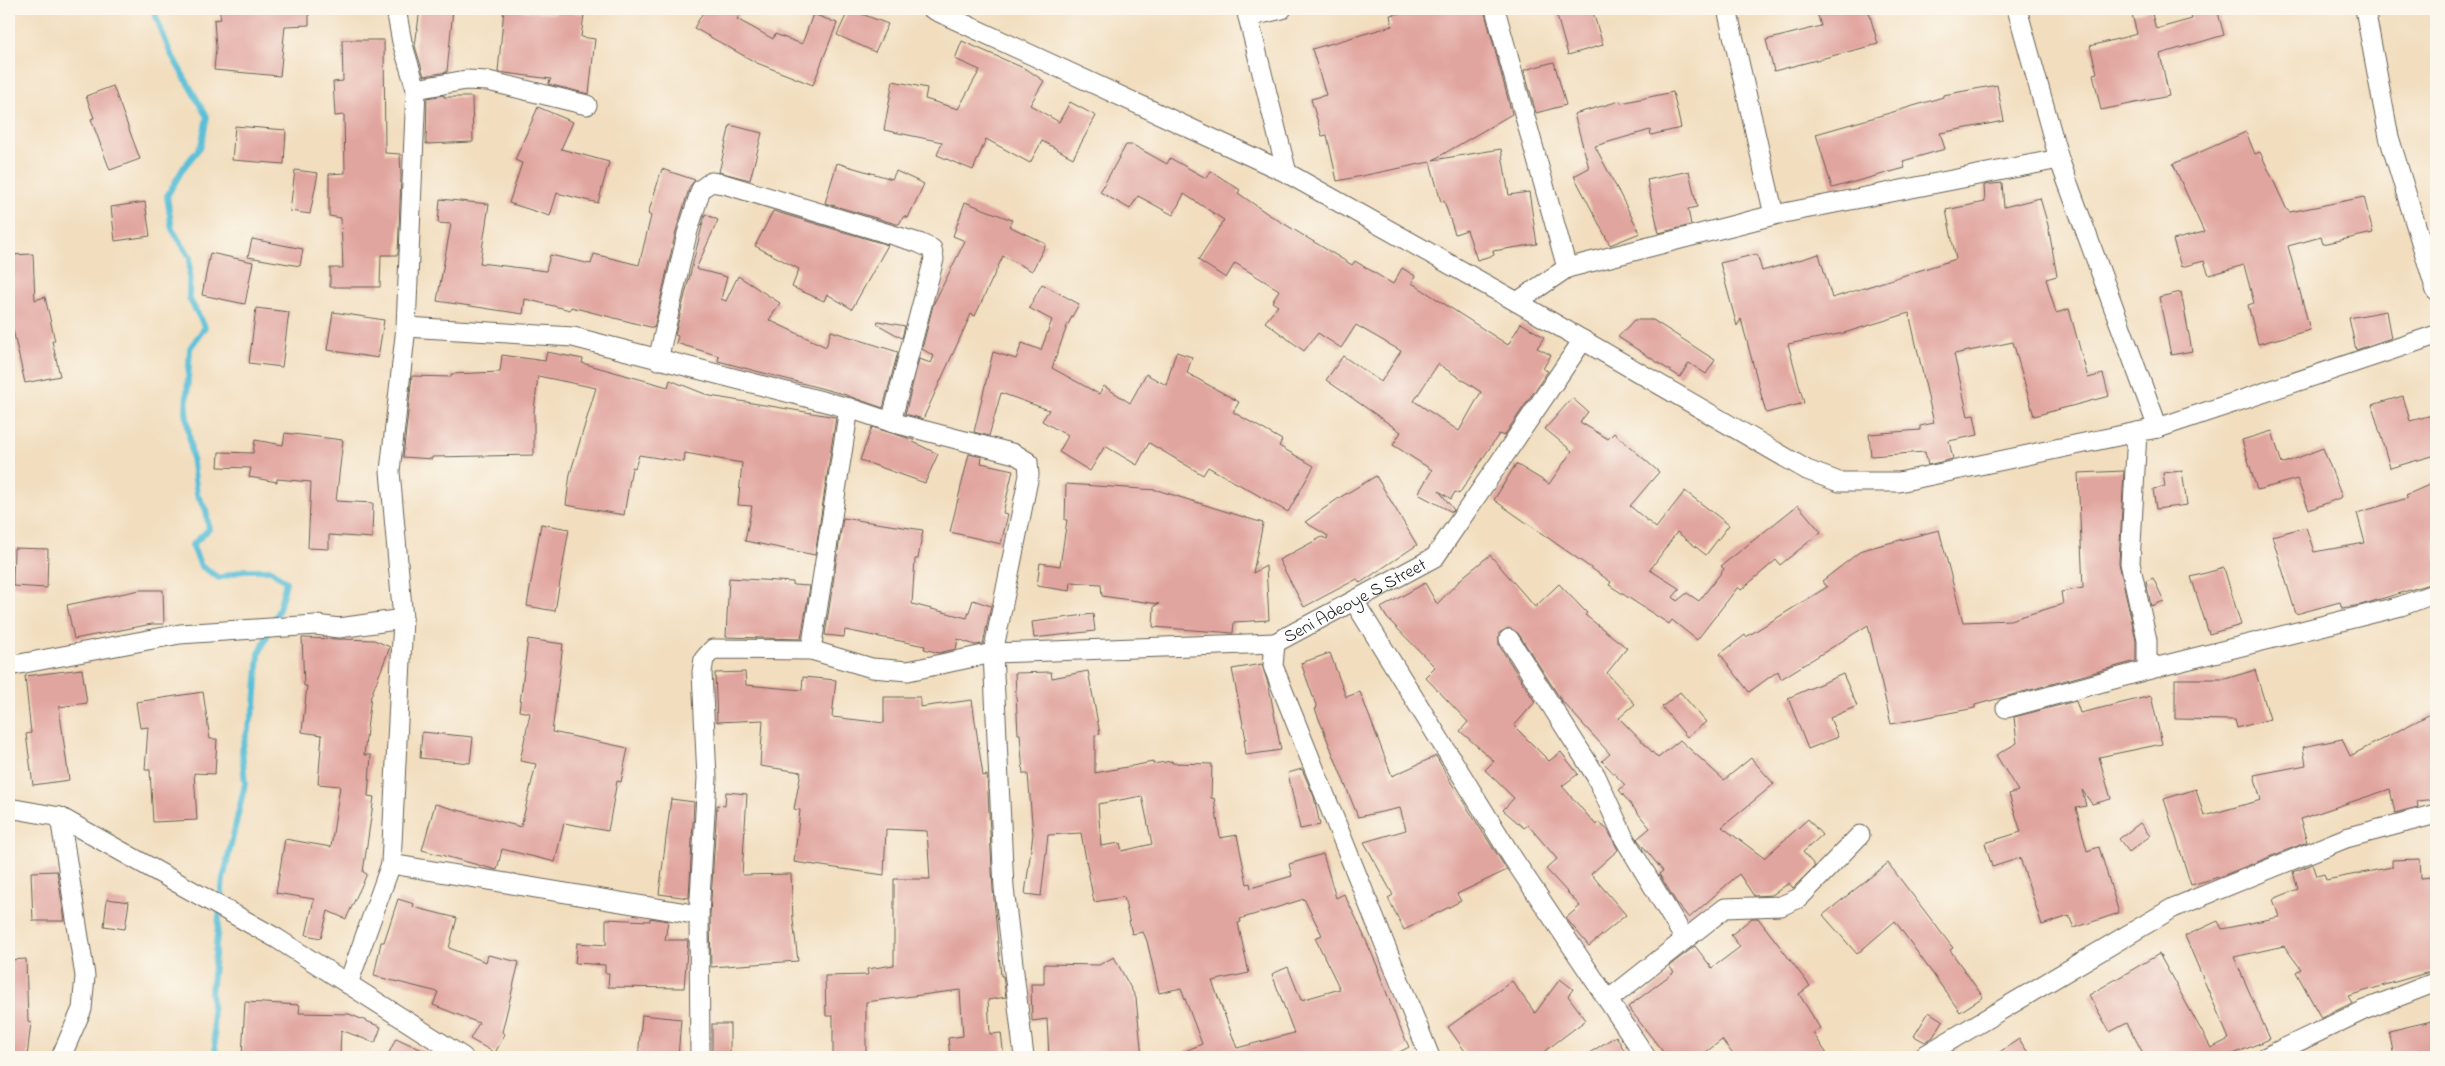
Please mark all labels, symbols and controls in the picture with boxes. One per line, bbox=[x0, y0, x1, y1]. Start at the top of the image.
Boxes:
street label: Seni Adeoye S Street bbox=[1280, 553, 1432, 651]

